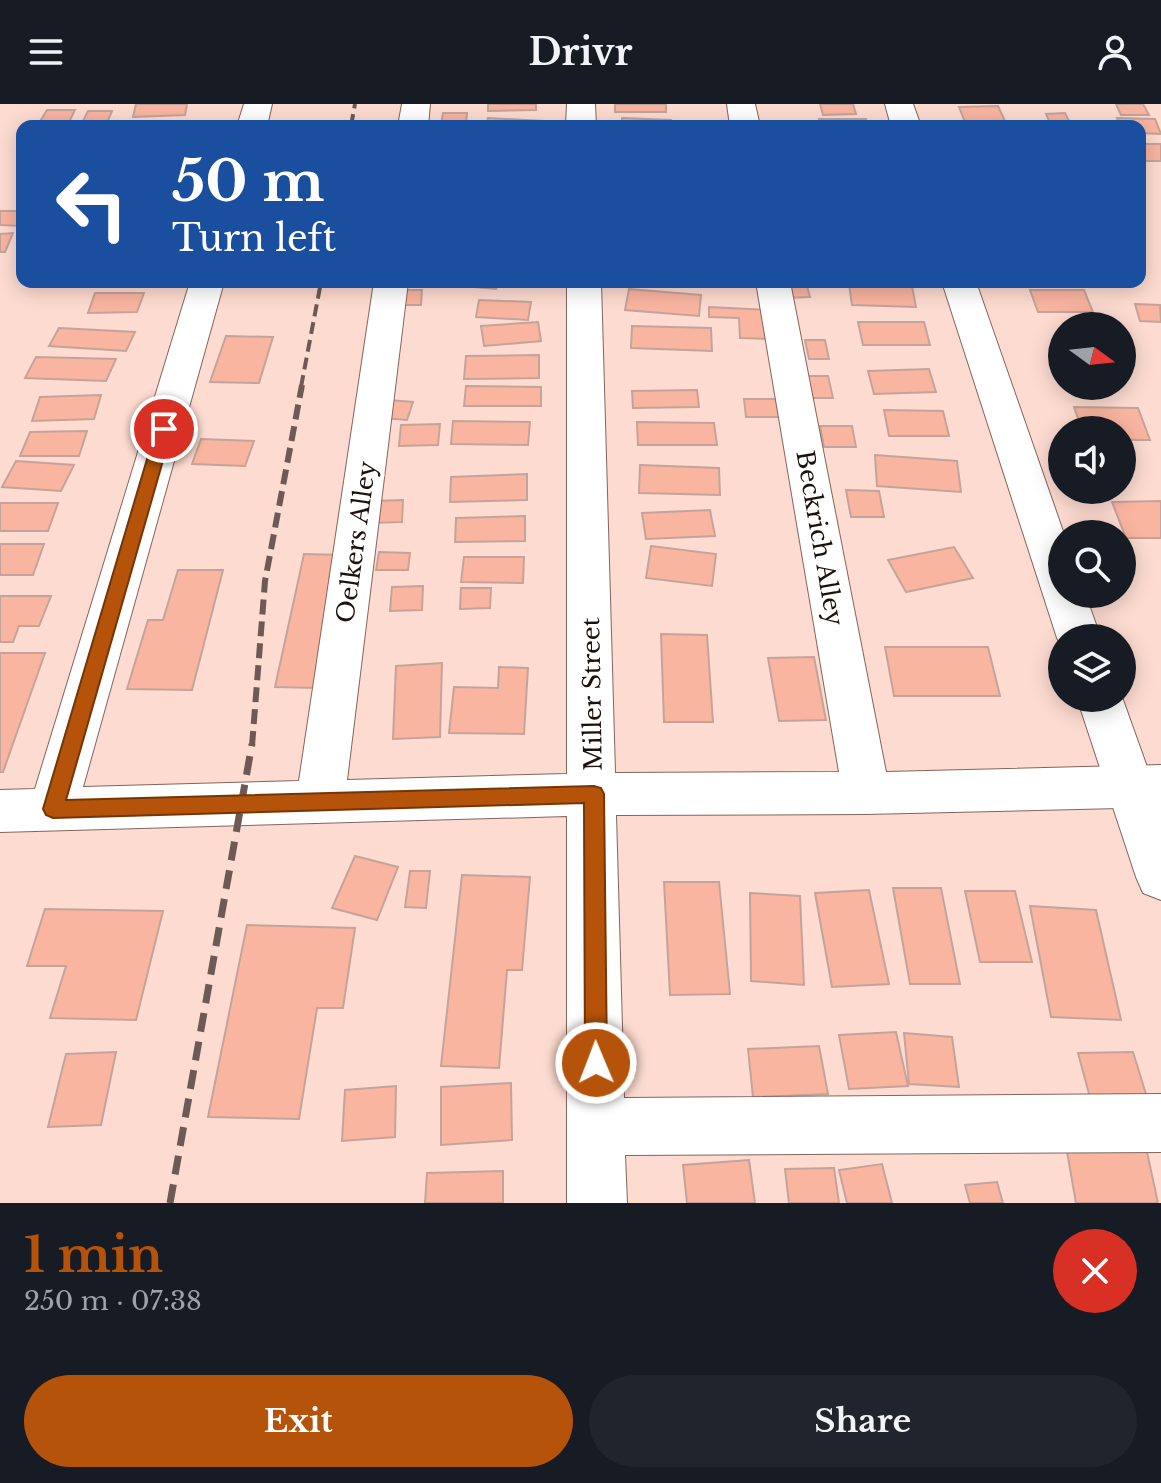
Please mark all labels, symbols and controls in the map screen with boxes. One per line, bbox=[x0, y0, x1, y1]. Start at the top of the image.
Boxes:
icon: menu bbox=[24, 30, 68, 74]
text: Drivr bbox=[528, 30, 633, 75]
icon: person bbox=[1093, 30, 1137, 74]
text: 50 m bbox=[172, 147, 324, 216]
icon: left bbox=[40, 152, 144, 256]
text: Turn left bbox=[172, 216, 336, 261]
north arrow bbox=[1048, 312, 1136, 400]
map controls bbox=[1048, 312, 1136, 712]
pin bbox=[130, 395, 198, 463]
icon: arrive bbox=[142, 407, 186, 451]
button: sound bbox=[1048, 416, 1136, 504]
street label: Beckrich Alley bbox=[790, 448, 850, 629]
street label: Oelkers Alley bbox=[330, 459, 382, 625]
button: search bbox=[1048, 520, 1136, 608]
street label: Miller Street bbox=[576, 617, 608, 771]
button: layers bbox=[1048, 624, 1136, 712]
position arrow bbox=[554, 1021, 638, 1105]
text: 1 min bbox=[24, 1225, 163, 1285]
button: close bbox=[1053, 1229, 1137, 1313]
text: 250 m · 07:38 bbox=[24, 1285, 202, 1317]
button: Exit bbox=[24, 1375, 573, 1467]
button: Share bbox=[589, 1375, 1137, 1467]

